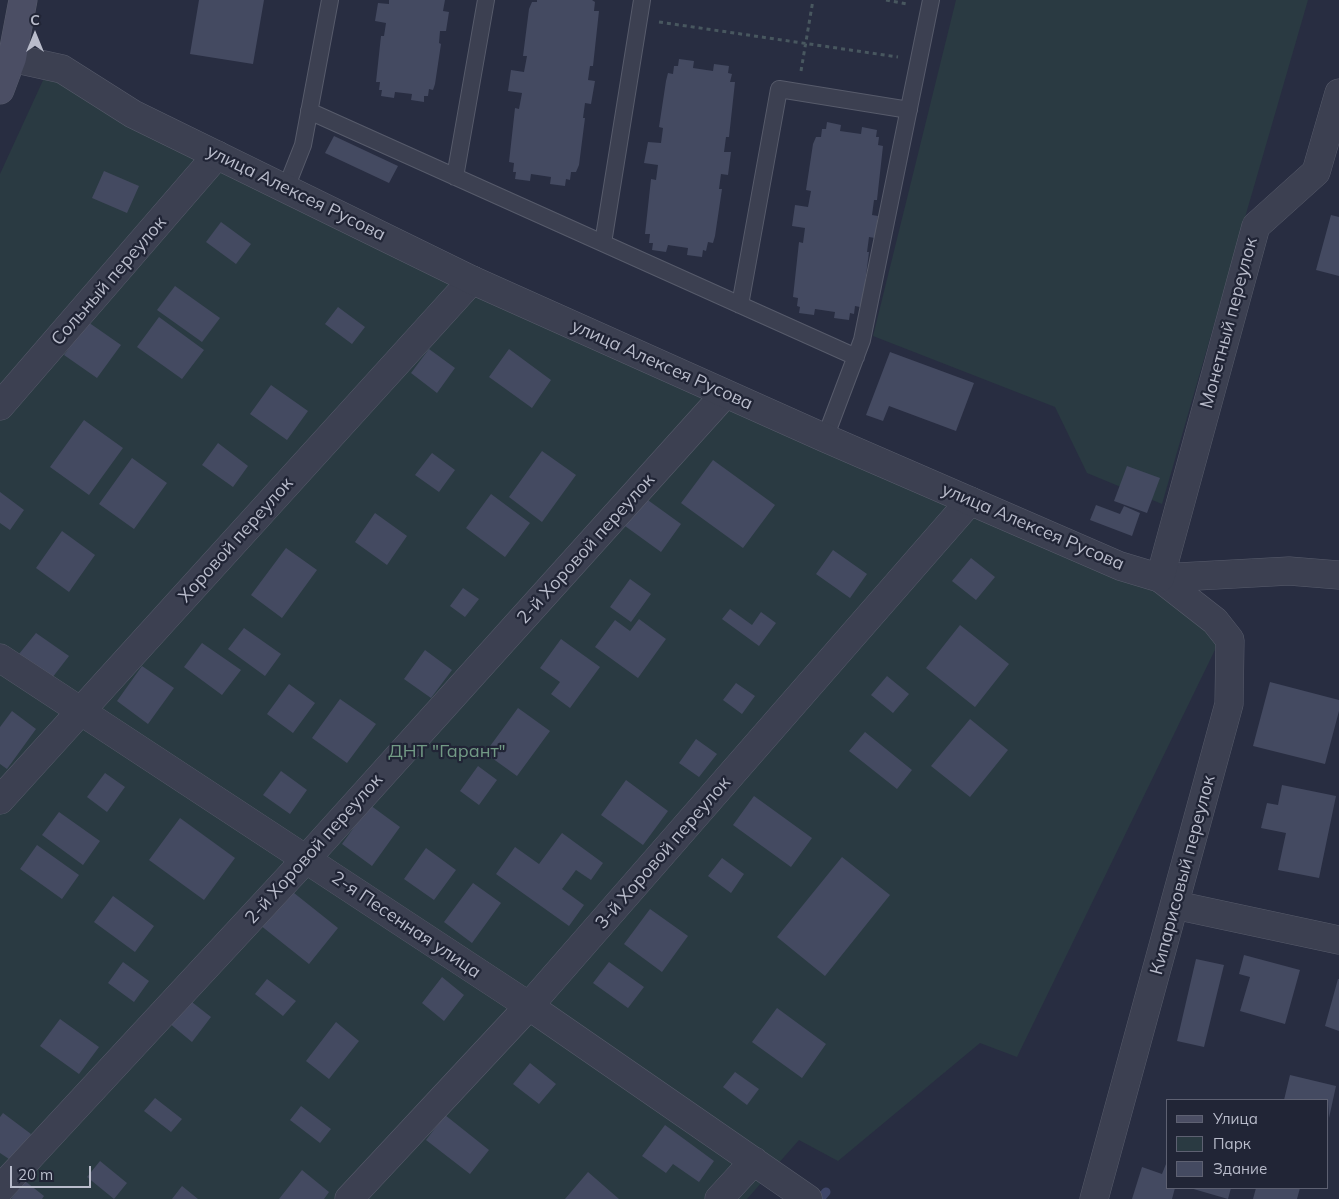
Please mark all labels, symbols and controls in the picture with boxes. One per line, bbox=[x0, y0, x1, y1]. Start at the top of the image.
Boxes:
north arrow bbox=[10, 10, 60, 60]
text: С bbox=[30, 11, 40, 29]
street label: улица Алексея Русова bbox=[203, 140, 389, 246]
street label: Сольный переулок bbox=[47, 212, 171, 350]
street label: Монетный переулок bbox=[1196, 235, 1262, 411]
street label: улица Алексея Русова bbox=[568, 315, 756, 415]
street label: 2-й Хоровой переулок bbox=[513, 469, 659, 629]
street label: Хоровой переулок bbox=[174, 473, 298, 607]
street label: улица Алексея Русова bbox=[938, 479, 1128, 575]
park label: ДНТ "Гарант" bbox=[388, 741, 506, 763]
street label: 2-й Хоровой переулок bbox=[241, 769, 387, 929]
street label: 3-й Хоровой переулок bbox=[591, 772, 735, 934]
street label: Кипарисовый переулок bbox=[1146, 773, 1220, 977]
street label: 2-я Песенная улица bbox=[327, 867, 485, 983]
legend bbox=[1166, 1099, 1329, 1189]
text: Улица bbox=[1213, 1109, 1258, 1128]
text: Парк bbox=[1213, 1134, 1251, 1153]
scale bar bbox=[12, 1156, 94, 1188]
text: Здание bbox=[1213, 1159, 1267, 1178]
text: 20 m bbox=[18, 1165, 53, 1184]

